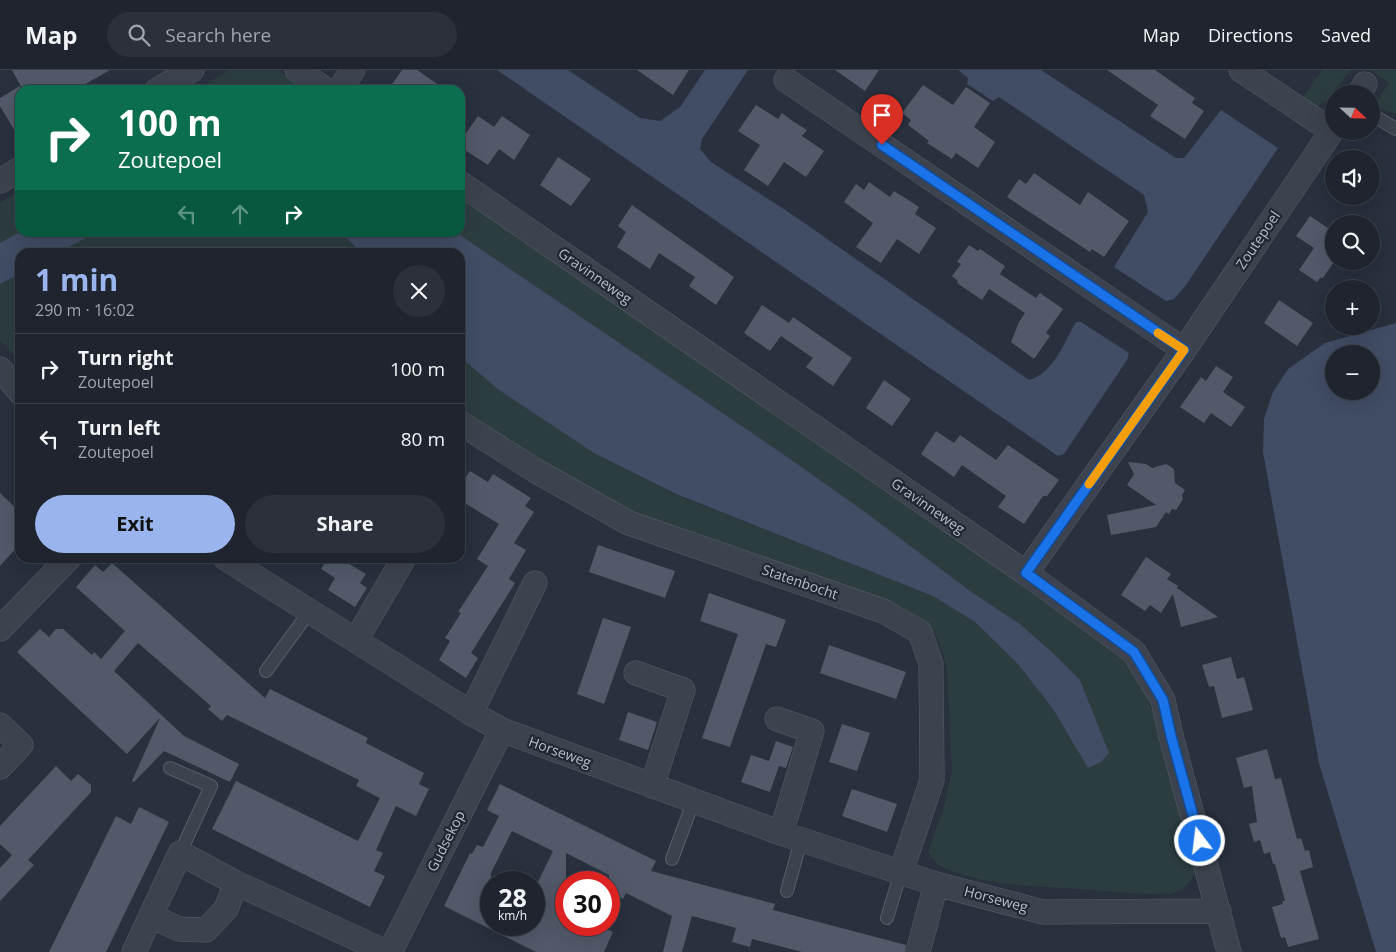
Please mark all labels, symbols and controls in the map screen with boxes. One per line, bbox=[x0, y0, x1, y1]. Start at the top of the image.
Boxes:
search box bbox=[107, 12, 457, 57]
text: Map bbox=[25, 18, 77, 51]
icon: search bbox=[125, 21, 153, 49]
text: Search here bbox=[165, 22, 271, 48]
text: Map bbox=[1143, 23, 1180, 47]
text: Directions bbox=[1208, 23, 1293, 47]
text: Saved bbox=[1321, 23, 1371, 47]
north arrow bbox=[1325, 85, 1380, 140]
map controls bbox=[1325, 85, 1380, 400]
pin bbox=[861, 94, 903, 145]
text: 100 m bbox=[118, 99, 222, 146]
icon: arrive bbox=[868, 101, 896, 129]
icon: right bbox=[35, 105, 100, 170]
text: Zoutepoel bbox=[118, 144, 222, 174]
button: sound bbox=[1325, 150, 1380, 205]
icon: left bbox=[173, 200, 201, 228]
icon: ahead bbox=[226, 200, 254, 228]
icon: right bbox=[279, 200, 307, 228]
street label: Zoutepoel bbox=[1231, 207, 1284, 273]
button: search bbox=[1325, 215, 1380, 270]
street label: Gravinneweg bbox=[555, 243, 636, 308]
text: 1 min bbox=[35, 259, 118, 300]
button: close bbox=[393, 265, 445, 317]
button: + bbox=[1325, 280, 1380, 335]
text: 290 m · 16:02 bbox=[35, 299, 135, 321]
text: Turn right bbox=[78, 345, 173, 371]
button: − bbox=[1325, 345, 1380, 400]
icon: right bbox=[35, 355, 63, 383]
text: 100 m bbox=[390, 356, 445, 382]
text: Zoutepoel bbox=[78, 371, 154, 393]
text: Turn left bbox=[78, 415, 160, 441]
icon: left bbox=[35, 425, 63, 453]
text: 80 m bbox=[401, 426, 445, 452]
text: Zoutepoel bbox=[78, 441, 154, 463]
street label: Gravinneweg bbox=[888, 473, 969, 538]
button: Exit bbox=[35, 495, 235, 553]
button: Share bbox=[245, 495, 445, 553]
street label: Statenbocht bbox=[760, 560, 841, 603]
street label: Horseweg bbox=[526, 731, 594, 772]
street label: Gudsekop bbox=[422, 807, 469, 875]
position arrow bbox=[1173, 814, 1225, 866]
speed limit sign: 30 bbox=[555, 871, 620, 936]
text: 28 bbox=[498, 880, 527, 914]
street label: Horseweg bbox=[962, 881, 1031, 916]
text: km/h bbox=[498, 907, 527, 924]

